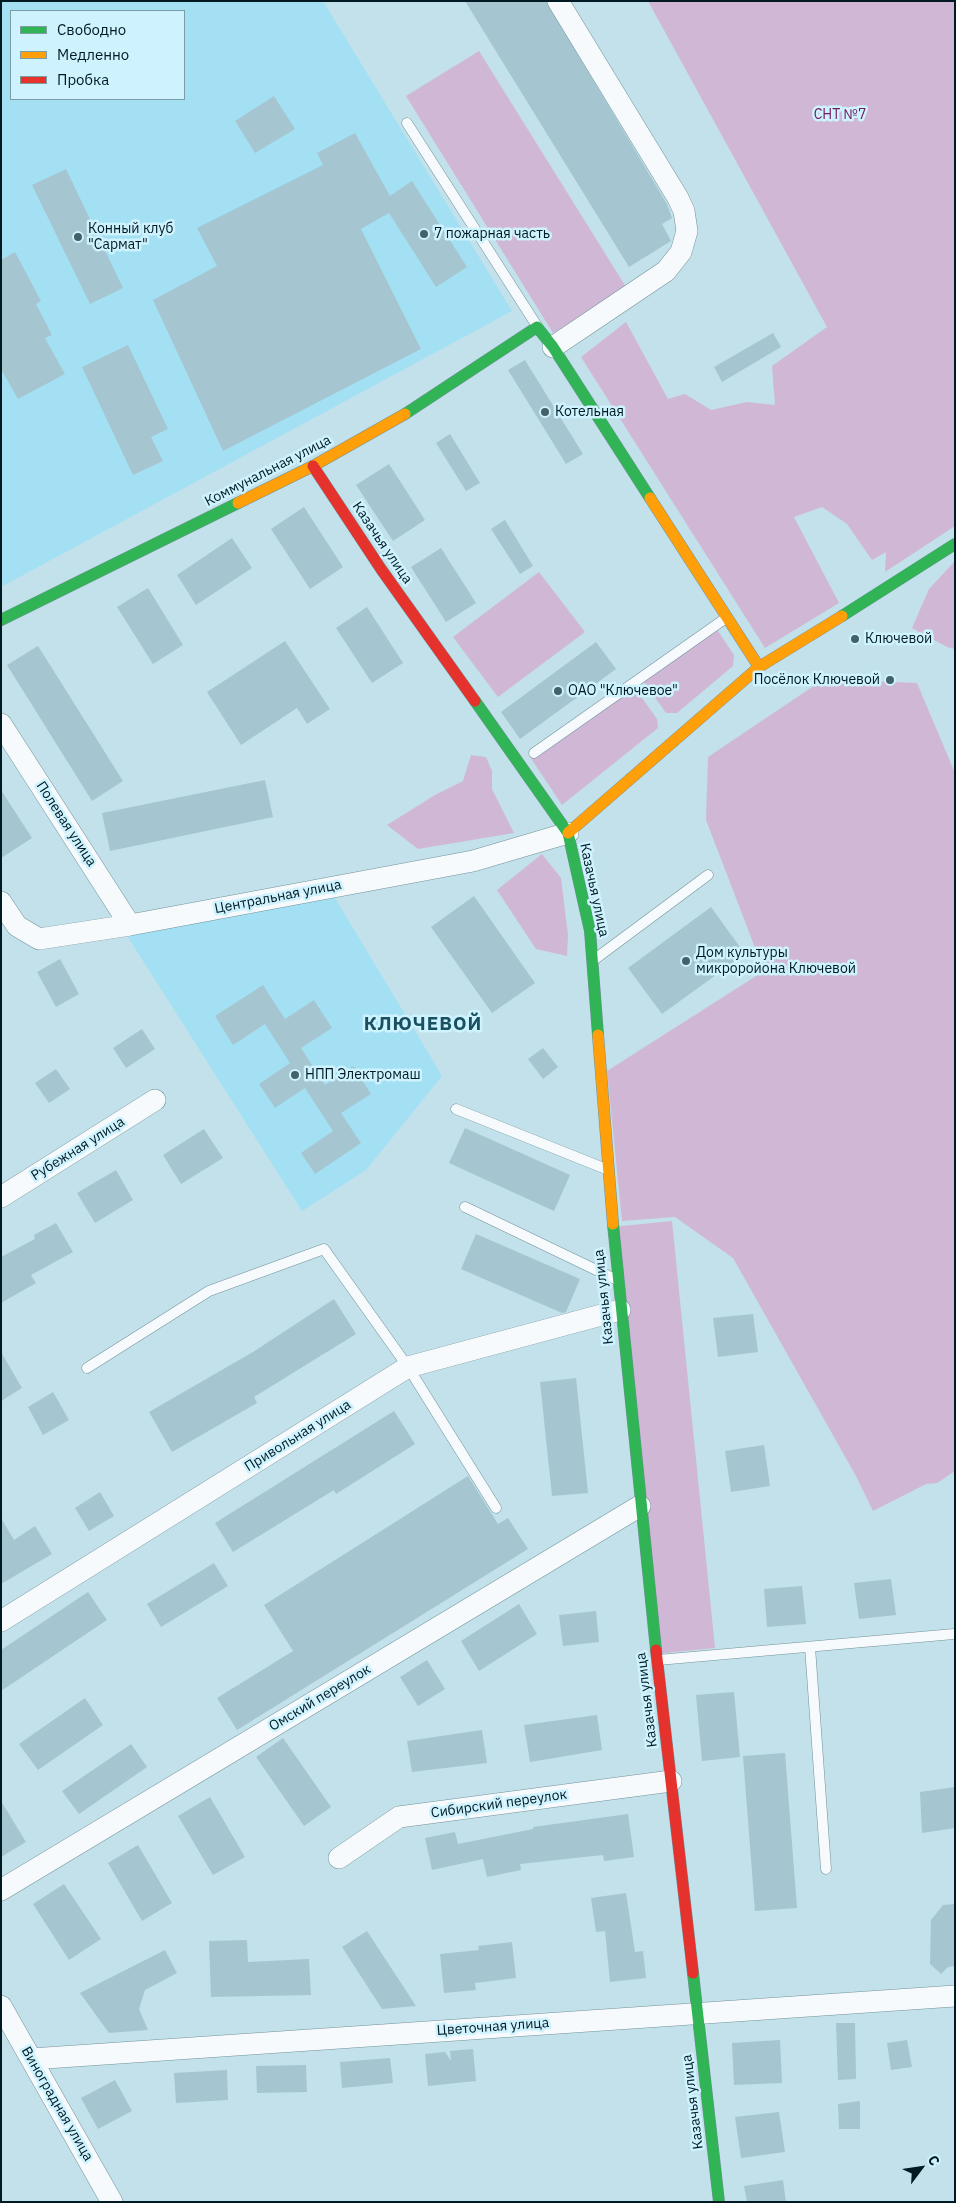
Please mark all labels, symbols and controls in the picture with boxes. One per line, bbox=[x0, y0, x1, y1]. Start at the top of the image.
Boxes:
legend bbox=[10, 10, 185, 100]
text: Свободно bbox=[57, 20, 126, 39]
text: Медленно bbox=[57, 45, 129, 64]
text: Пробка bbox=[57, 70, 109, 89]
park label: СНТ №7 bbox=[814, 107, 866, 123]
place label: Конный клуб "Сармат" bbox=[88, 221, 173, 253]
place label: 7 пожарная часть bbox=[434, 226, 550, 242]
marker: 7 пожарная часть bbox=[418, 228, 430, 240]
marker: Конный клуб "Сармат" bbox=[72, 231, 84, 243]
place label: Котельная bbox=[555, 404, 624, 420]
marker: Котельная bbox=[539, 406, 551, 418]
street label: Коммунальная улица bbox=[202, 432, 334, 510]
street label: Казачья улица bbox=[348, 499, 416, 587]
place label: Ключевой bbox=[865, 631, 932, 647]
marker: Ключевой bbox=[849, 633, 861, 645]
place label: Посёлок Ключевой bbox=[754, 672, 880, 688]
marker: Посёлок Ключевой bbox=[884, 674, 896, 686]
place label: ОАО "Ключевое" bbox=[568, 683, 678, 699]
marker: ОАО "Ключевое" bbox=[552, 685, 564, 697]
street label: Полевая улица bbox=[32, 778, 100, 870]
street label: Казачья улица bbox=[576, 842, 612, 938]
street label: Центральная улица bbox=[213, 876, 343, 918]
place label: Дом культуры микроройона Ключевой bbox=[696, 945, 856, 978]
marker: Дом культуры микроройона Ключевой bbox=[680, 955, 692, 967]
district label: КЛЮЧЕВОЙ bbox=[363, 1014, 483, 1036]
place label: НПП Электромаш bbox=[305, 1067, 421, 1083]
marker: НПП Электромаш bbox=[289, 1069, 301, 1081]
street label: Рубежная улица bbox=[28, 1113, 128, 1185]
street label: Казачья улица bbox=[591, 1249, 617, 1345]
street label: Привольная улица bbox=[242, 1397, 354, 1475]
street label: Казачья улица bbox=[633, 1652, 661, 1748]
street label: Омский переулок bbox=[266, 1661, 374, 1735]
street label: Сибирский переулок bbox=[430, 1786, 568, 1822]
street label: Цветочная улица bbox=[436, 2015, 550, 2039]
street label: Виноградная улица bbox=[17, 2044, 97, 2164]
street label: Казачья улица bbox=[679, 2054, 707, 2150]
north arrow bbox=[896, 2143, 946, 2193]
text: С bbox=[924, 2152, 944, 2169]

